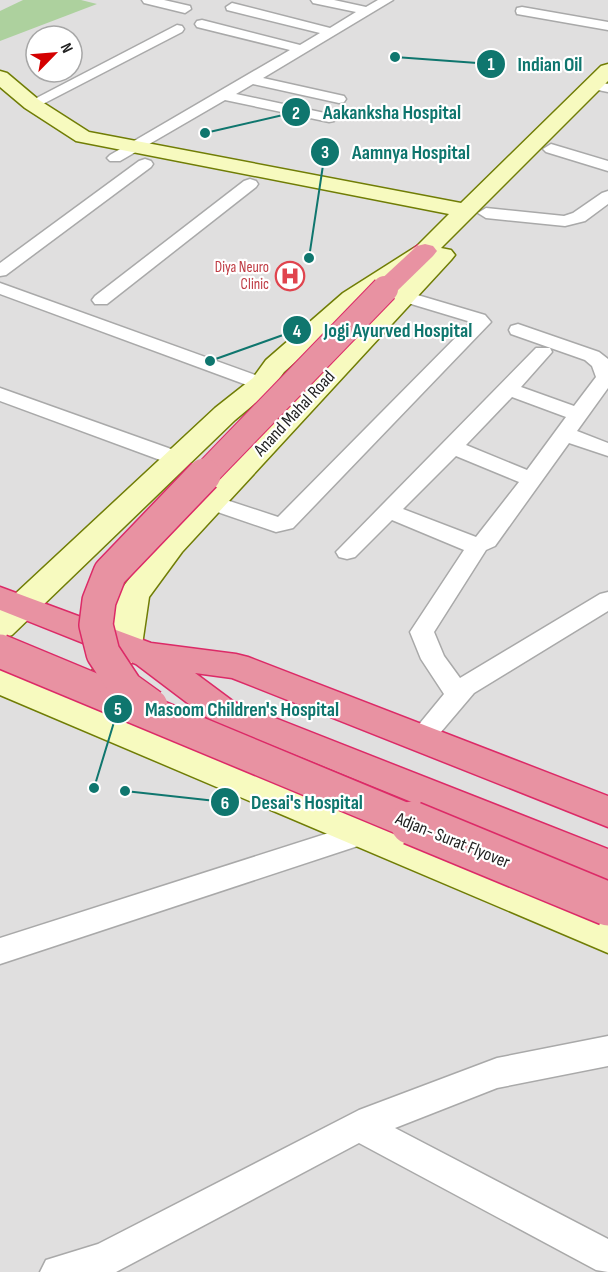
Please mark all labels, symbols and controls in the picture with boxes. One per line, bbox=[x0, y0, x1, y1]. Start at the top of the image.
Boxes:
north arrow bbox=[24, 24, 84, 84]
text: N bbox=[56, 40, 77, 56]
callout: Indian Oil bbox=[476, 45, 594, 83]
text: Indian Oil bbox=[518, 53, 582, 77]
text: 1 bbox=[487, 54, 495, 75]
callout: Aakanksha Hospital bbox=[281, 93, 473, 131]
text: Aakanksha Hospital bbox=[322, 101, 461, 125]
text: 2 bbox=[292, 103, 300, 124]
callout: Aamnya Hospital bbox=[310, 133, 482, 171]
text: Aamnya Hospital bbox=[351, 141, 470, 165]
text: 3 bbox=[321, 142, 329, 163]
place label: Diya Neuro Clinic bbox=[215, 258, 269, 294]
hospital icon: Diya Neuro Clinic bbox=[274, 260, 306, 292]
callout: Jogi Ayurved Hospital bbox=[282, 311, 485, 349]
text: Jogi Ayurved Hospital bbox=[323, 319, 472, 343]
text: 4 bbox=[293, 321, 302, 342]
street label: Anand Mahal Road bbox=[249, 366, 339, 461]
callout: Masoom Children's Hospital bbox=[103, 690, 351, 728]
text: Masoom Children's Hospital bbox=[145, 698, 339, 722]
text: 5 bbox=[114, 699, 122, 720]
callout: Desai's Hospital bbox=[210, 783, 375, 821]
text: Desai's Hospital bbox=[251, 791, 363, 815]
text: 6 bbox=[221, 793, 229, 814]
street label: Adjan- Surat Flyover bbox=[392, 808, 513, 873]

